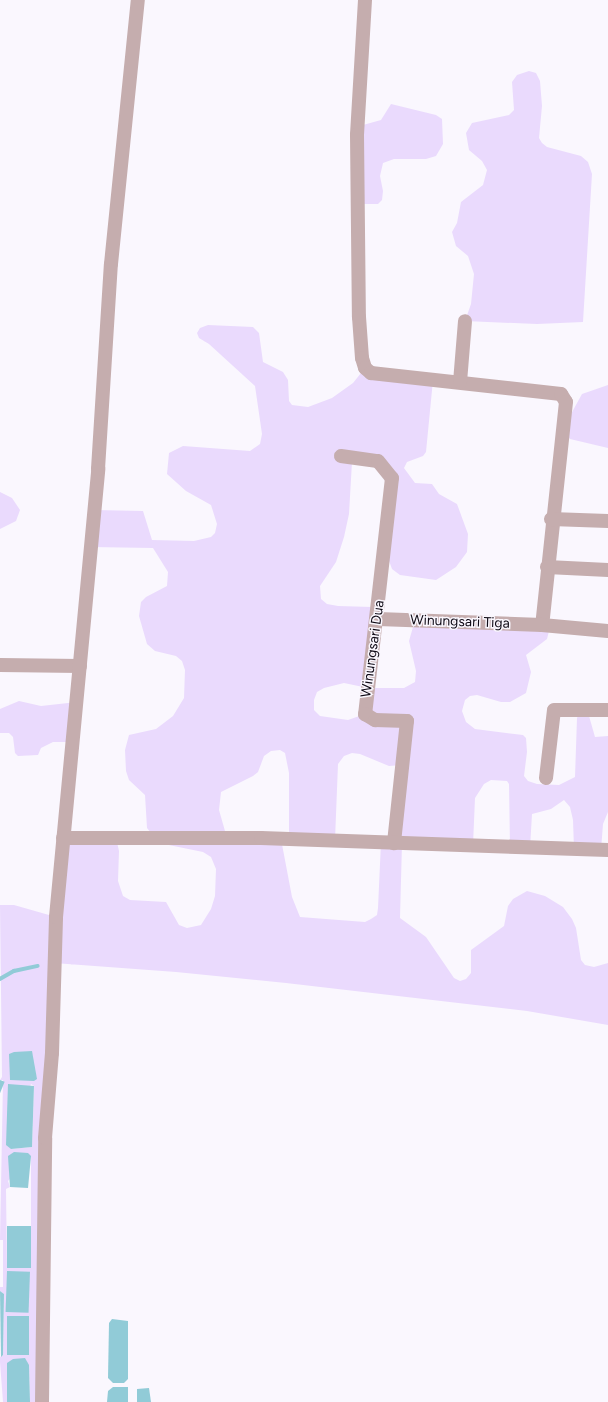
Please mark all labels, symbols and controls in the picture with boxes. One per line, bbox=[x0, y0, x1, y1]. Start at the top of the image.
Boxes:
street label: Winungsari Dua bbox=[358, 599, 388, 699]
street label: Winungsari Tiga bbox=[410, 612, 510, 632]

